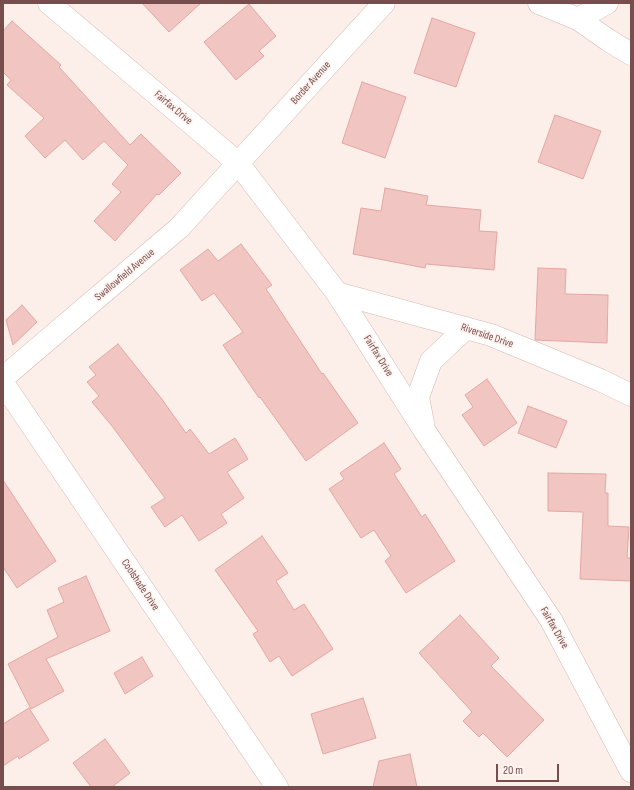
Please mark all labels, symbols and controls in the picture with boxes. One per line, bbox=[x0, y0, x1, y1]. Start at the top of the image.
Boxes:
street label: Border Avenue bbox=[288, 59, 334, 107]
street label: Fairfax Drive bbox=[151, 88, 195, 128]
street label: Swallowfield Avenue bbox=[92, 246, 158, 304]
street label: Riverside Drive bbox=[459, 321, 515, 351]
street label: Fairfax Drive bbox=[360, 333, 396, 379]
street label: Coolshade Drive bbox=[118, 557, 162, 613]
street label: Fairfax Drive bbox=[537, 605, 571, 651]
scale bar bbox=[498, 756, 561, 782]
text: 20 m bbox=[503, 763, 523, 778]

